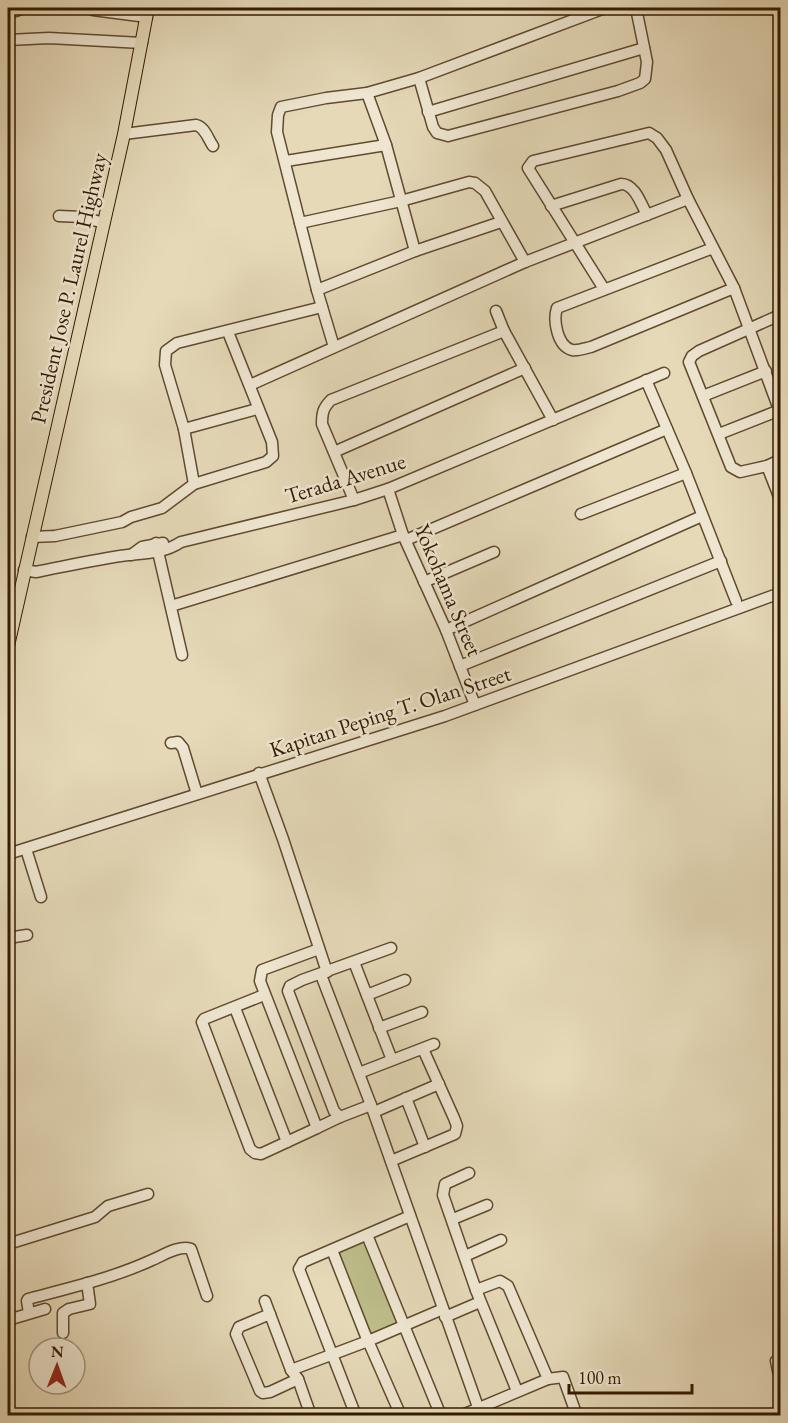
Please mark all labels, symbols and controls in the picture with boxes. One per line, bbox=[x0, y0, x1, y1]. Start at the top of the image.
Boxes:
street label: President Jose P. Laurel Highway bbox=[23, 150, 114, 426]
street label: Terada Avenue bbox=[281, 446, 409, 511]
street label: Yokohama Street bbox=[408, 520, 489, 661]
street label: Kapitan Peping T. Olan Street bbox=[266, 659, 515, 764]
north arrow bbox=[27, 1336, 87, 1396]
text: N bbox=[51, 1341, 64, 1362]
scale bar bbox=[569, 1357, 692, 1395]
text: 100 m bbox=[578, 1366, 622, 1389]

